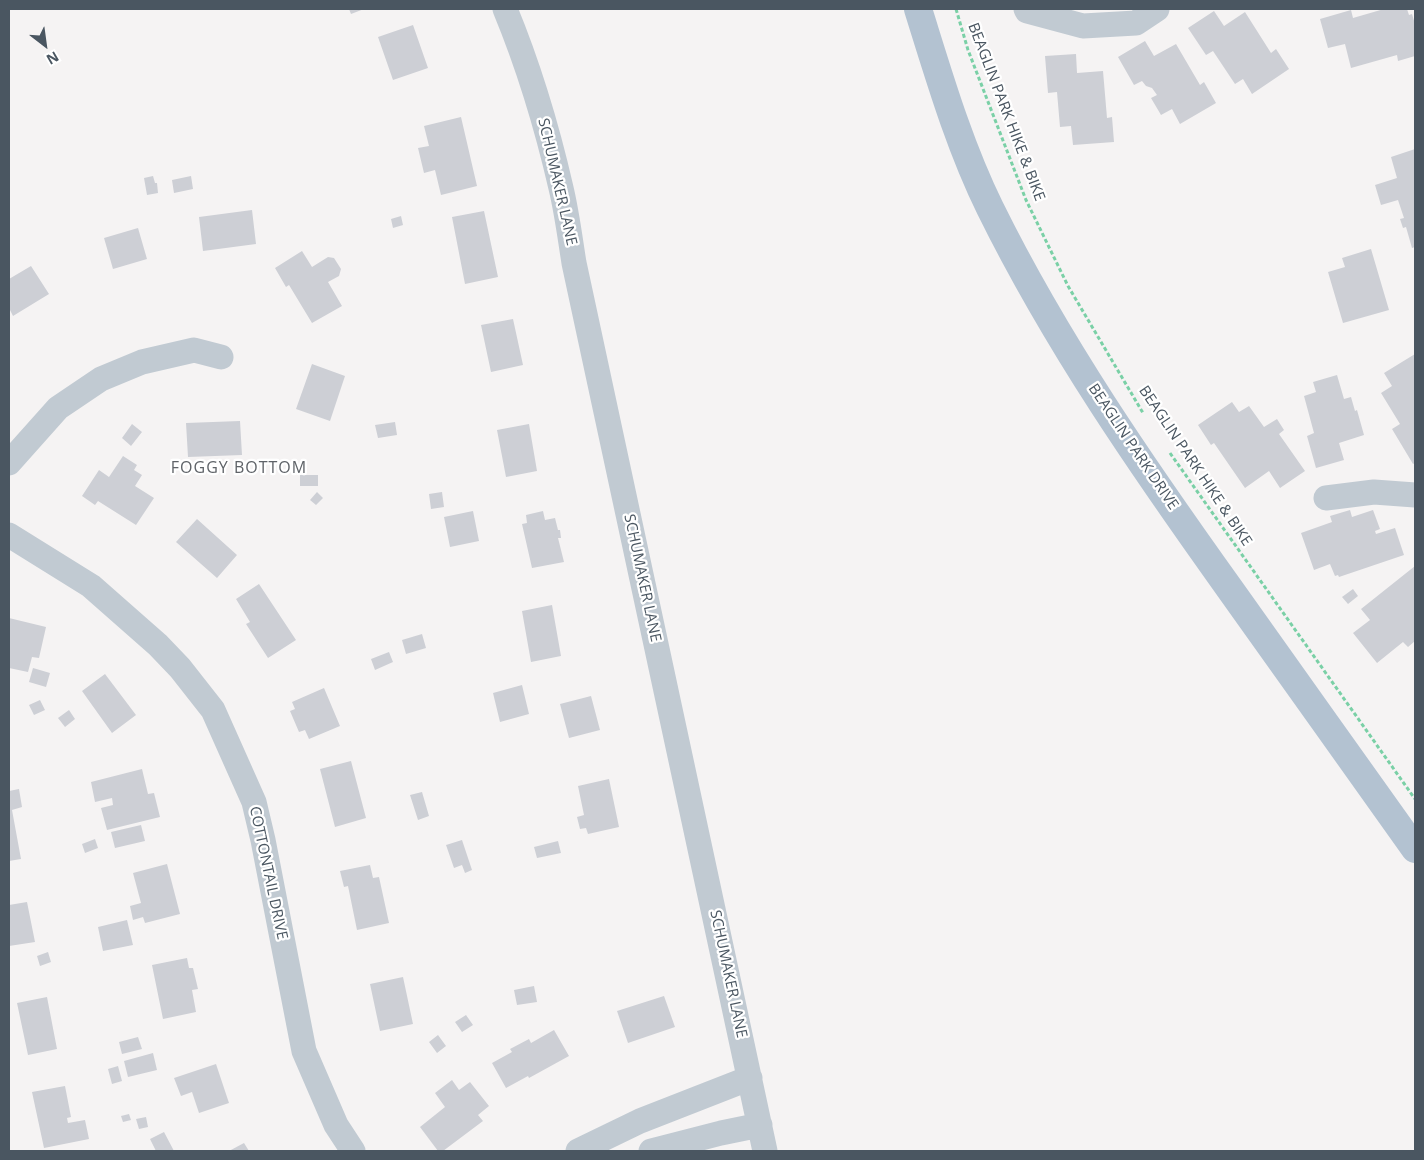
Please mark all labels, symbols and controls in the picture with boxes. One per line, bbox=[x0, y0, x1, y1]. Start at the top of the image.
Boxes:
north arrow bbox=[20, 20, 70, 70]
street label: BEAGLIN PARK HIKE & BIKE bbox=[964, 20, 1048, 204]
text: N bbox=[43, 47, 62, 69]
street label: SCHUMAKER LANE bbox=[534, 117, 580, 247]
street label: BEAGLIN PARK DRIVE bbox=[1084, 381, 1182, 513]
street label: BEAGLIN PARK HIKE & BIKE bbox=[1135, 382, 1255, 550]
district label: FOGGY BOTTOM bbox=[169, 458, 309, 478]
street label: SCHUMAKER LANE bbox=[620, 512, 664, 644]
street label: COTTONTAIL DRIVE bbox=[245, 805, 291, 941]
street label: SCHUMAKER LANE bbox=[706, 908, 750, 1040]

